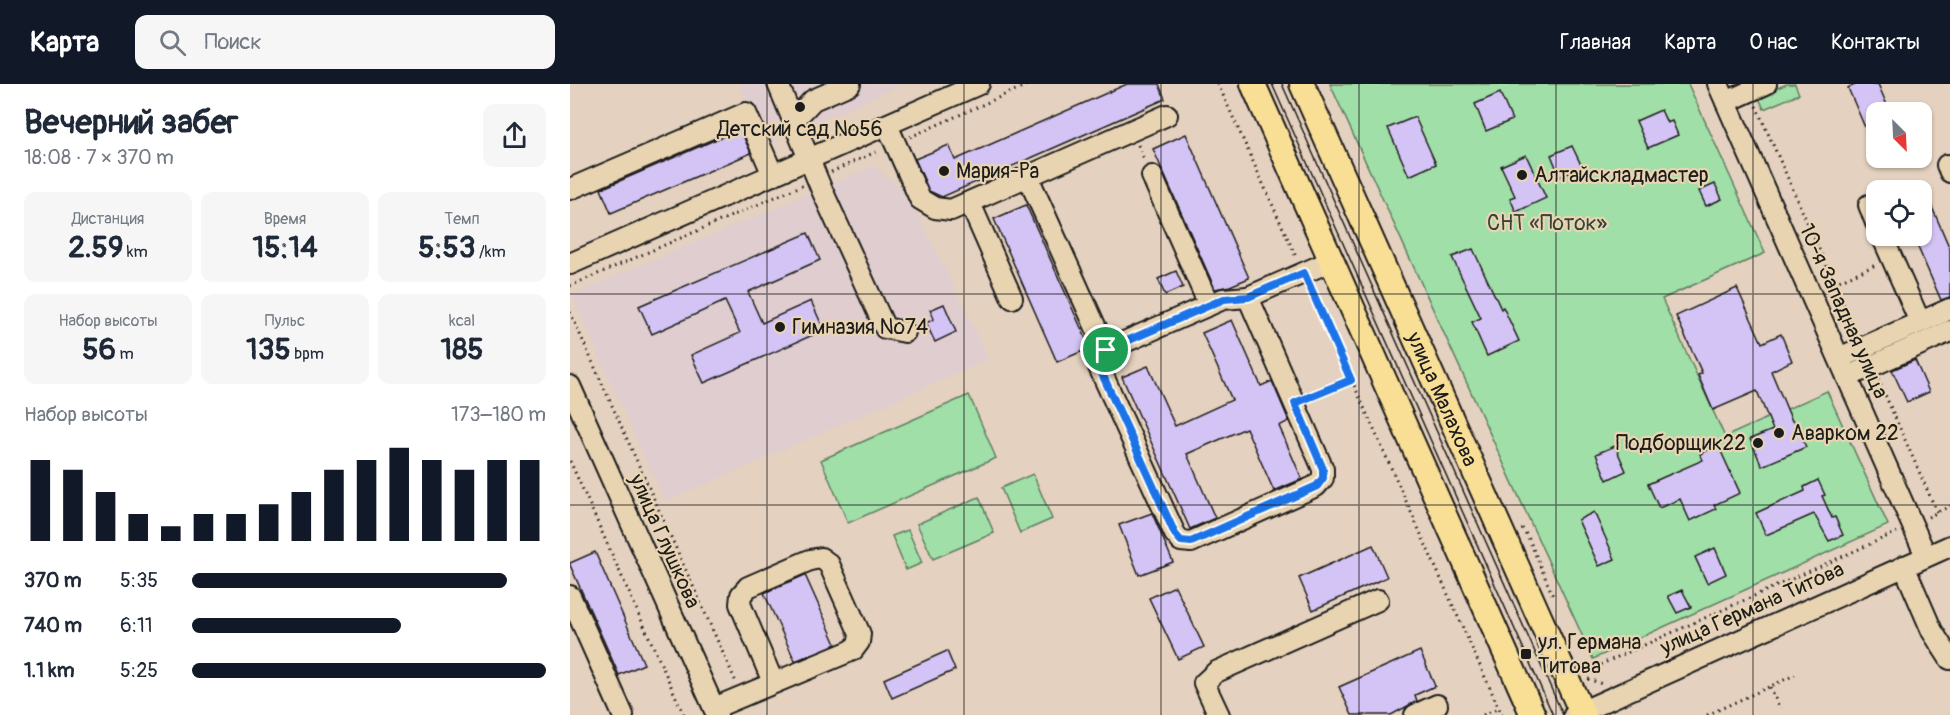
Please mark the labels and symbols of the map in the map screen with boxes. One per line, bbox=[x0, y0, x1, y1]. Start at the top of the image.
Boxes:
marker: Детский сад №56 bbox=[793, 100, 807, 114]
north arrow bbox=[1866, 102, 1932, 168]
place label: Детский сад №56 bbox=[716, 116, 883, 143]
place label: Мария-Ра bbox=[956, 158, 1039, 185]
place label: Алтайскладмастер bbox=[1534, 162, 1709, 189]
marker: Мария-Ра bbox=[937, 164, 951, 178]
marker: Алтайскладмастер bbox=[1515, 168, 1529, 182]
park label: СНТ «Поток» bbox=[1487, 210, 1607, 237]
street label: 10-я Западная улица bbox=[1793, 220, 1894, 403]
place label: Гимназия №74 bbox=[792, 314, 928, 341]
marker: Гимназия №74 bbox=[773, 320, 787, 334]
pin bbox=[1080, 324, 1131, 375]
street label: улица Малахова bbox=[1400, 327, 1484, 471]
place label: Аварком 22 bbox=[1791, 420, 1899, 447]
marker: Аварком 22 bbox=[1772, 426, 1786, 440]
place label: Подборщик22 bbox=[1616, 430, 1746, 457]
marker: Подборщик22 bbox=[1751, 436, 1765, 450]
street label: улица Глушкова bbox=[623, 469, 706, 612]
street label: улица Германа Титова bbox=[1655, 556, 1848, 662]
place label: ул. Германа Титова bbox=[1537, 629, 1641, 680]
marker: ул. Германа Титова bbox=[1519, 647, 1533, 661]

